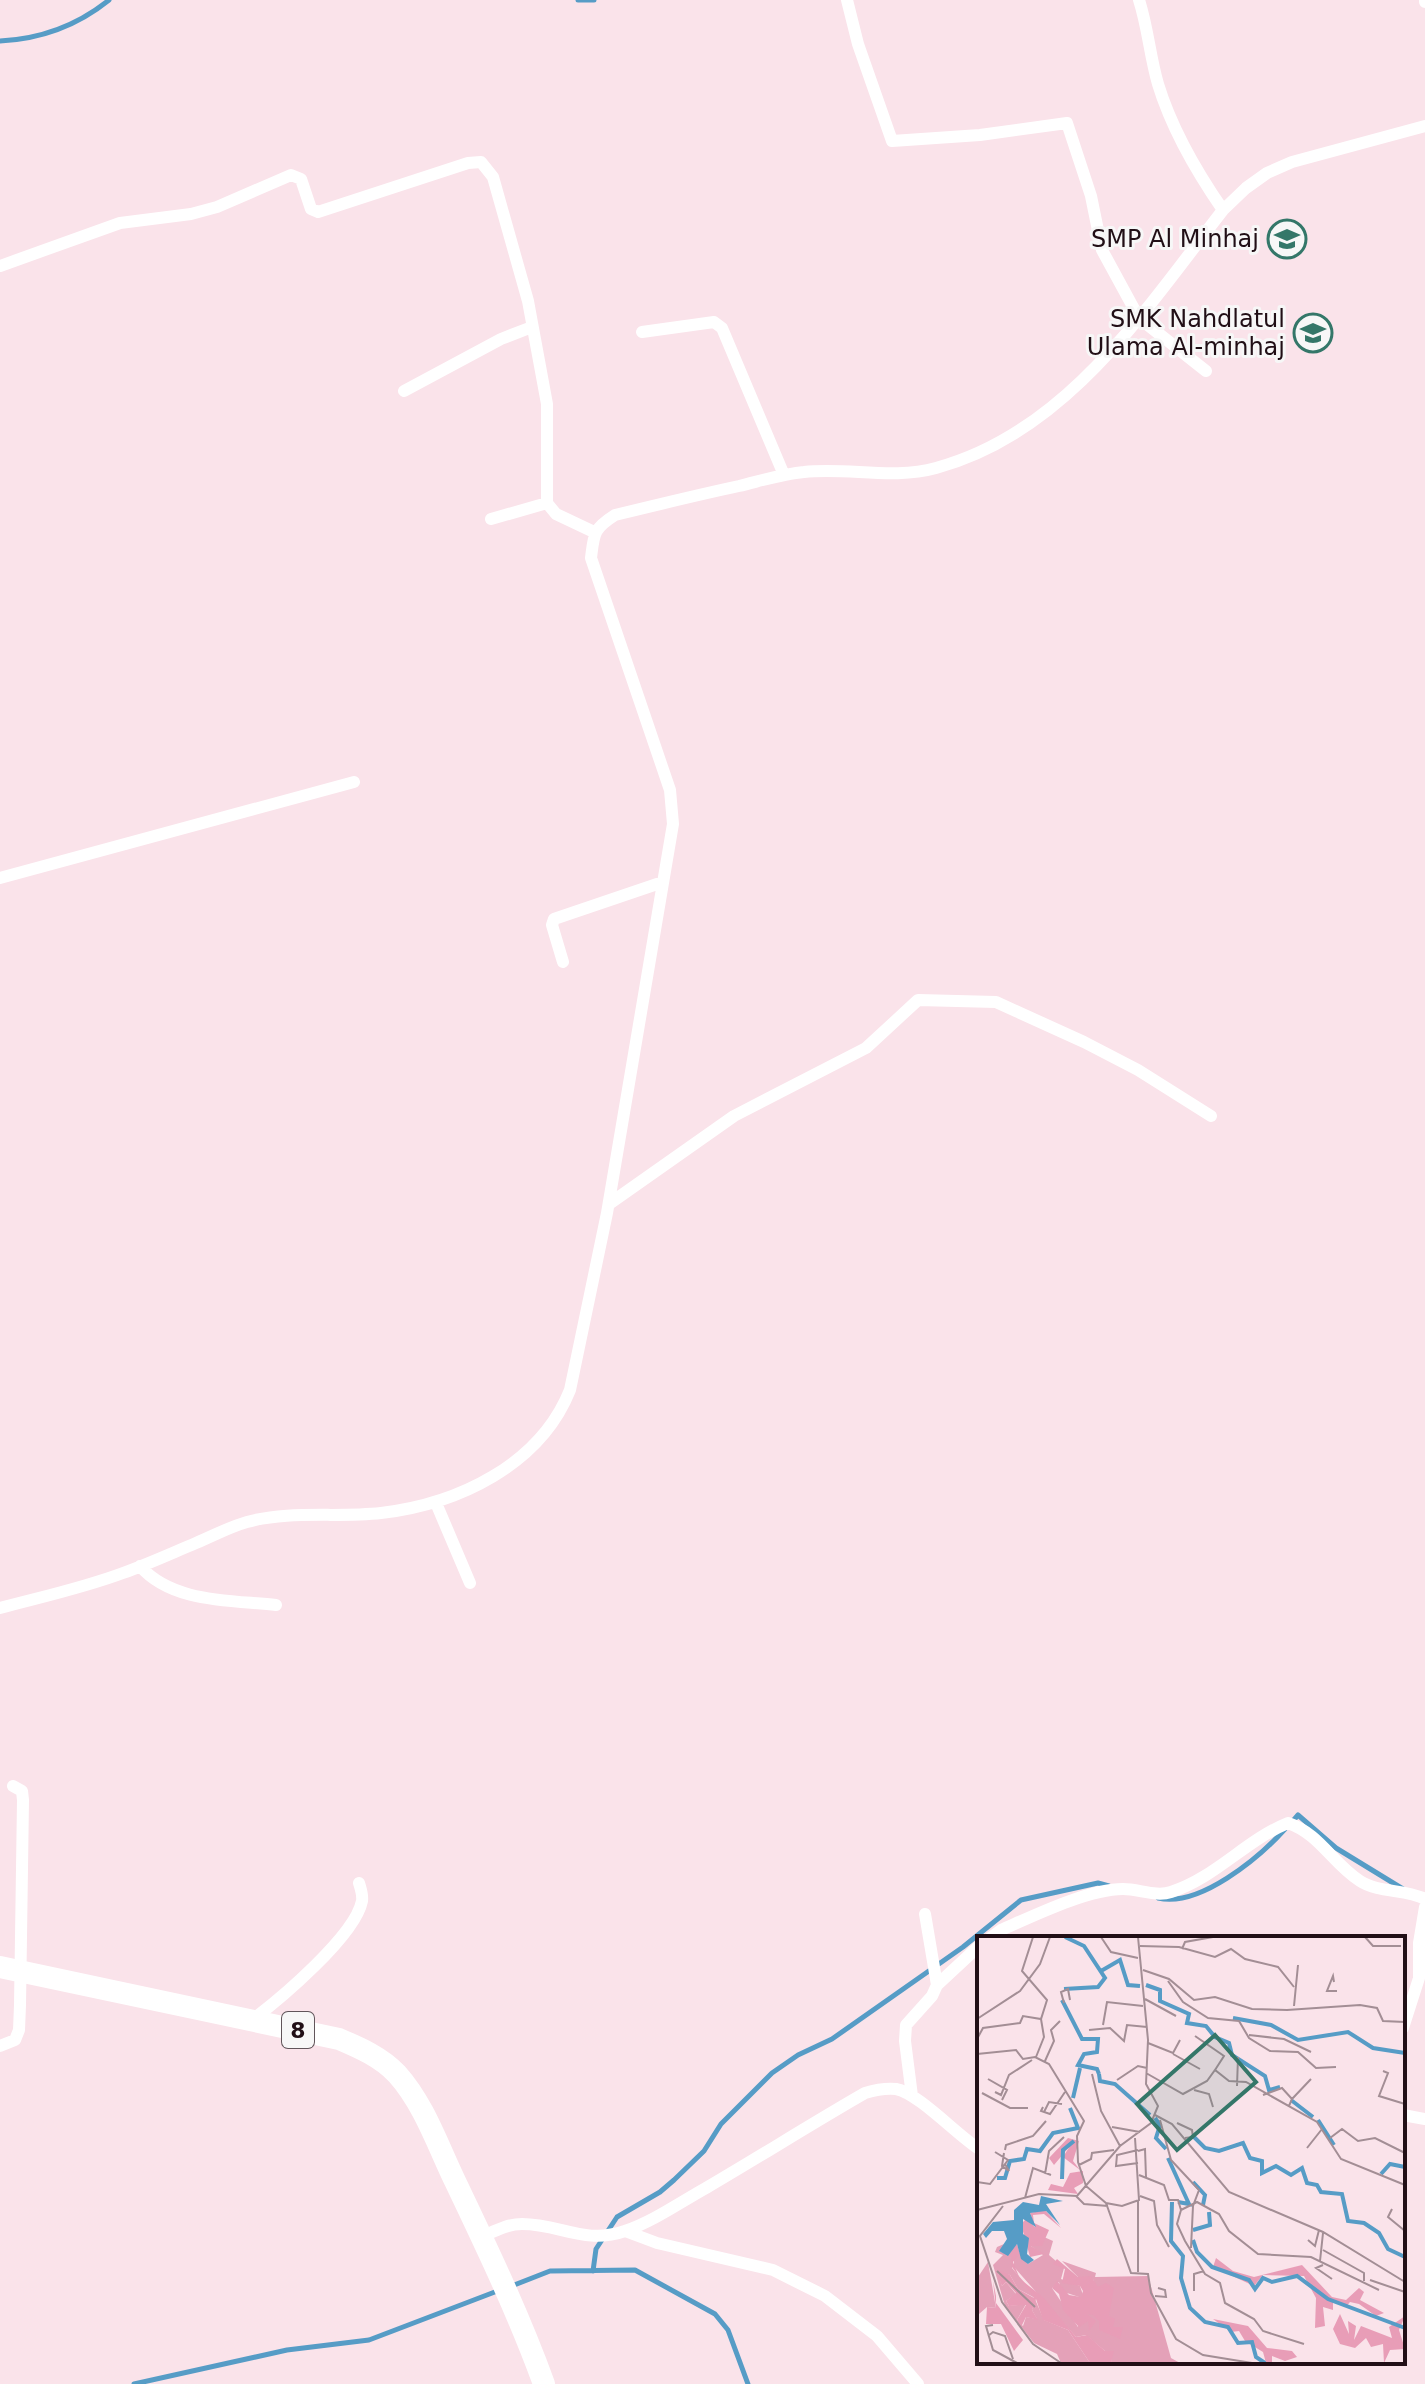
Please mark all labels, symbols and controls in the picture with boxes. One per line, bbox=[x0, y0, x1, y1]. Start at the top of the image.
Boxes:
school or university icon: SMP Al Minhaj bbox=[1266, 218, 1308, 260]
place label: SMP Al Minhaj bbox=[1091, 225, 1259, 253]
place label: SMK Nahdlatul Ulama Al-minhaj bbox=[1087, 305, 1285, 361]
school or university icon: SMK Nahdlatul Ulama Al-minhaj bbox=[1292, 312, 1334, 354]
inset map bbox=[977, 1936, 1405, 2364]
road number: 8 bbox=[282, 2012, 314, 2048]

